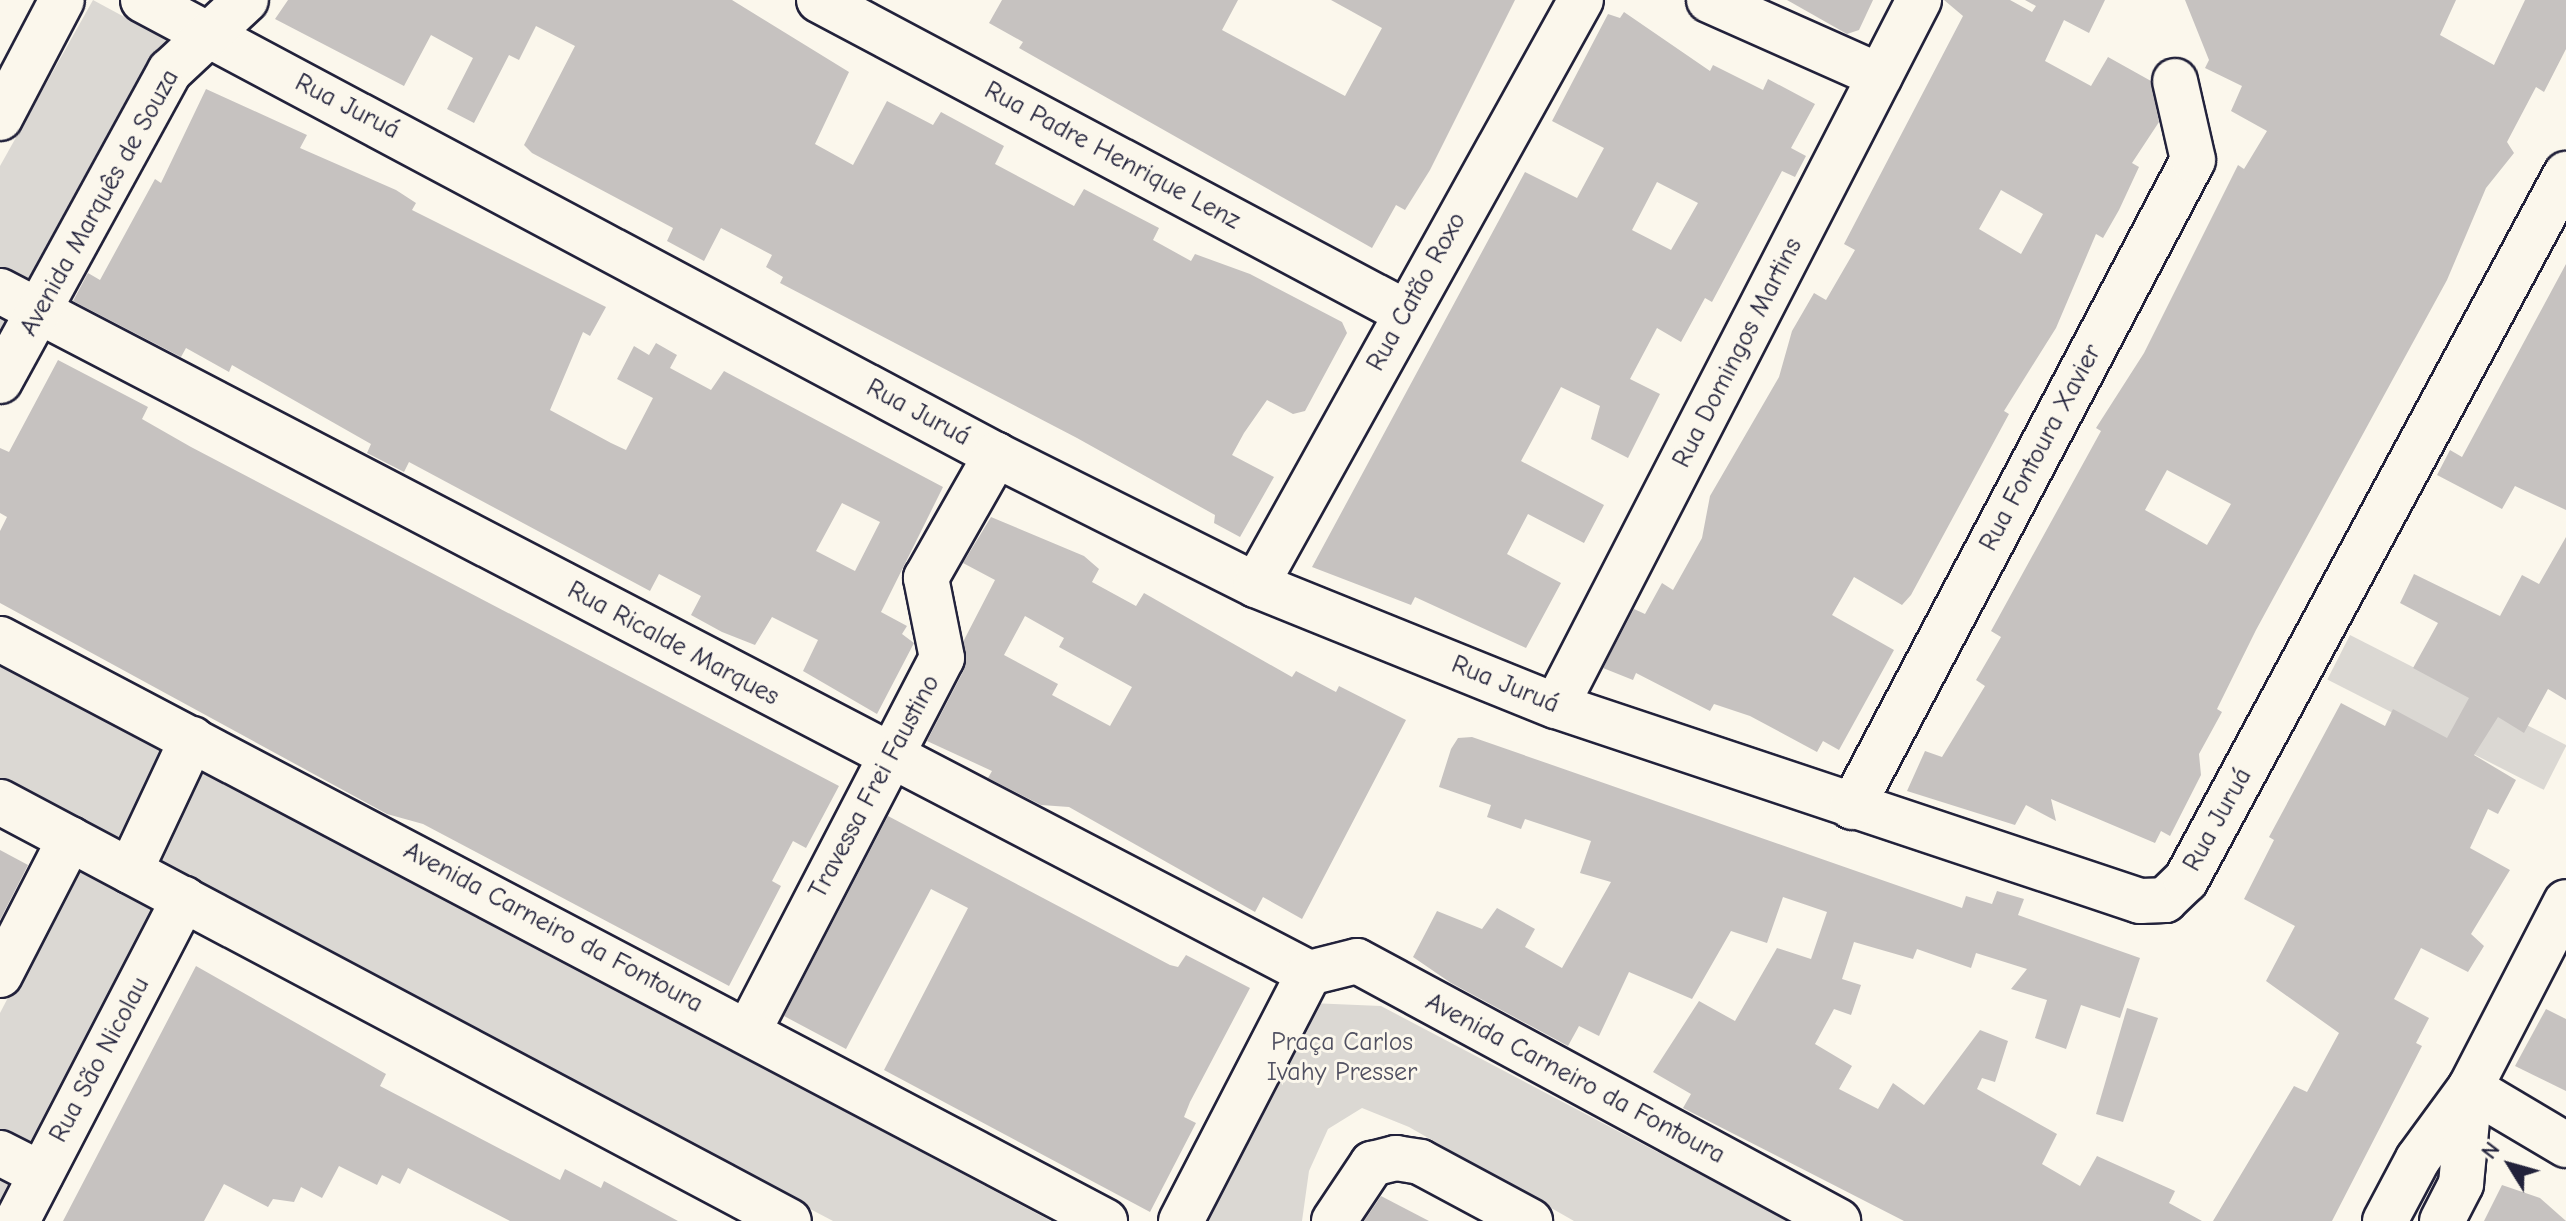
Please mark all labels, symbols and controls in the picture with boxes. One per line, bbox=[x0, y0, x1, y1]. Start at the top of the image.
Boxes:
street label: Avenida Marquês de Souza bbox=[14, 64, 186, 342]
street label: Rua Juruá bbox=[290, 67, 404, 147]
street label: Rua Padre Henrique Lenz bbox=[979, 75, 1245, 237]
street label: Rua Catão Roxo bbox=[1361, 207, 1473, 377]
street label: Rua Domingos Martins bbox=[1667, 233, 1809, 473]
street label: Rua Fontoura Xavier bbox=[1973, 339, 2109, 557]
street label: Rua Juruá bbox=[861, 373, 975, 453]
street label: Rua Ricalde Marques bbox=[562, 575, 784, 713]
street label: Rua Juruá bbox=[1447, 649, 1563, 721]
street label: Travessa Frei Faustino bbox=[803, 670, 947, 904]
street label: Rua Juruá bbox=[2177, 763, 2259, 877]
street label: Avenida Carneiro da Fontoura bbox=[398, 836, 708, 1020]
street label: Rua São Nicolau bbox=[43, 972, 157, 1148]
street label: Avenida Carneiro da Fontoura bbox=[1420, 987, 1730, 1171]
park label: Praça Carlos Ivahy Presser bbox=[1267, 1027, 1417, 1088]
north arrow bbox=[2470, 1125, 2550, 1205]
text: N bbox=[2476, 1137, 2506, 1164]

